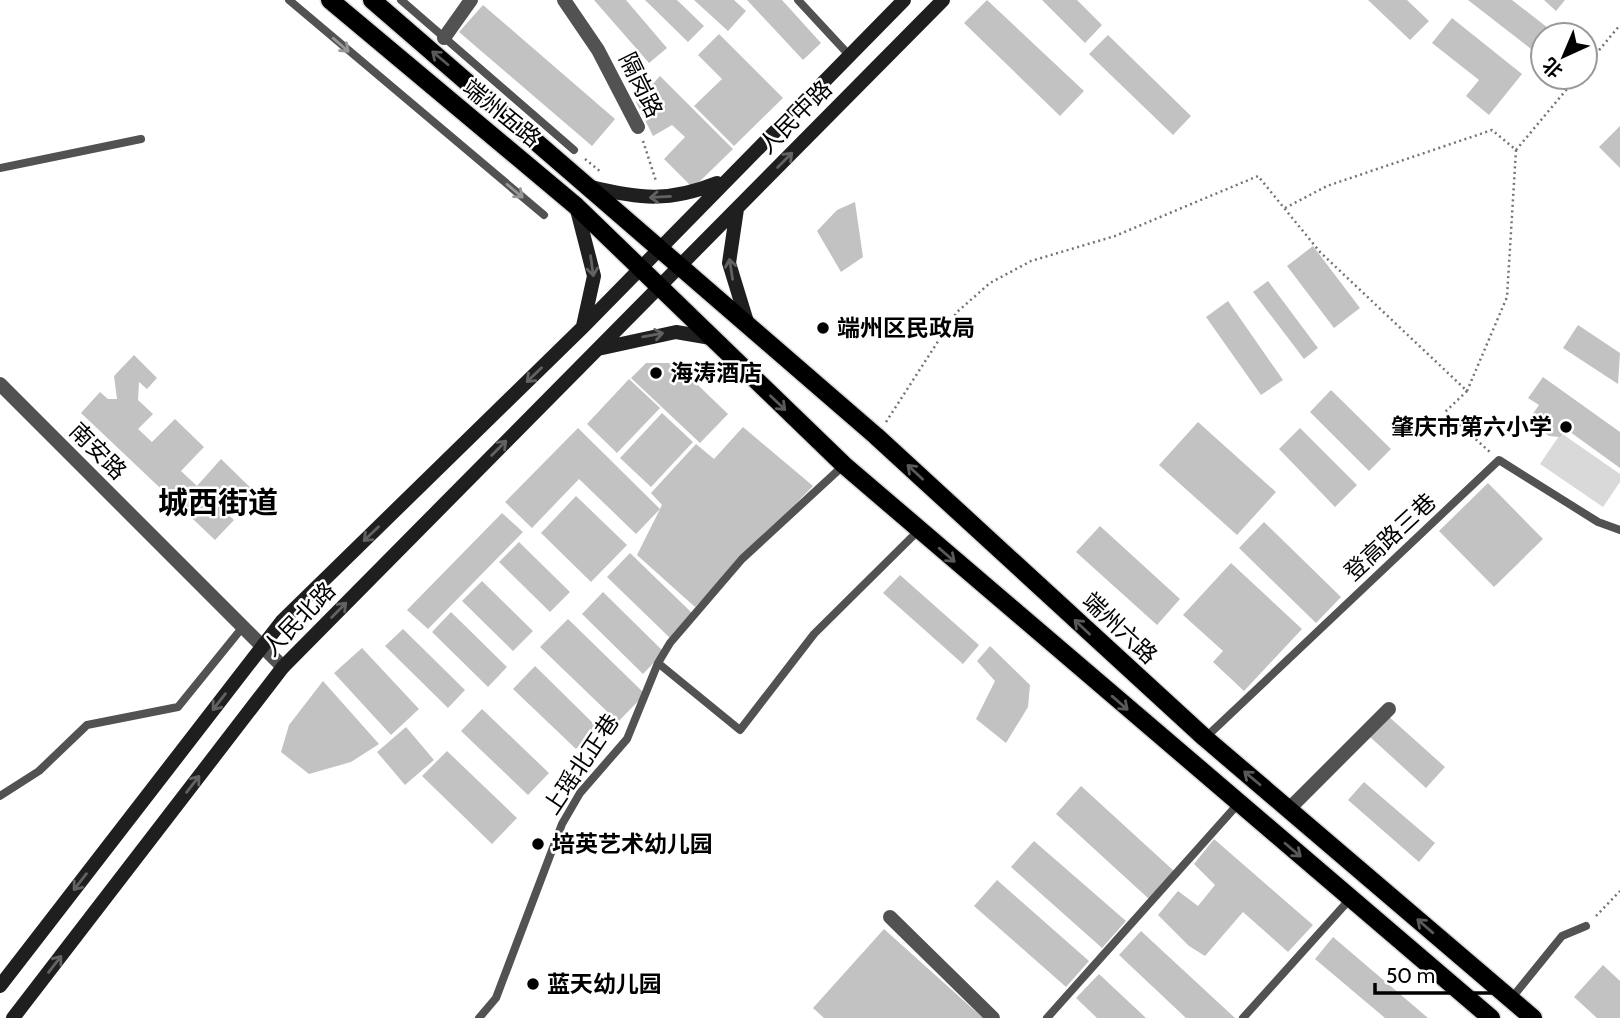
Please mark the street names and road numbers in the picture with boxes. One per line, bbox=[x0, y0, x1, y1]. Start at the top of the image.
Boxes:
street label: 隔岗路 bbox=[613, 48, 669, 122]
street label: 端州五路 bbox=[457, 73, 547, 153]
street label: 人民中路 bbox=[753, 75, 837, 159]
street label: 南安路 bbox=[64, 417, 132, 485]
street label: 登高路三巷 bbox=[1338, 488, 1442, 586]
street label: 人民北路 bbox=[257, 576, 341, 662]
street label: 端州六路 bbox=[1077, 586, 1163, 670]
street label: 上瑶北正巷 bbox=[537, 709, 625, 819]

